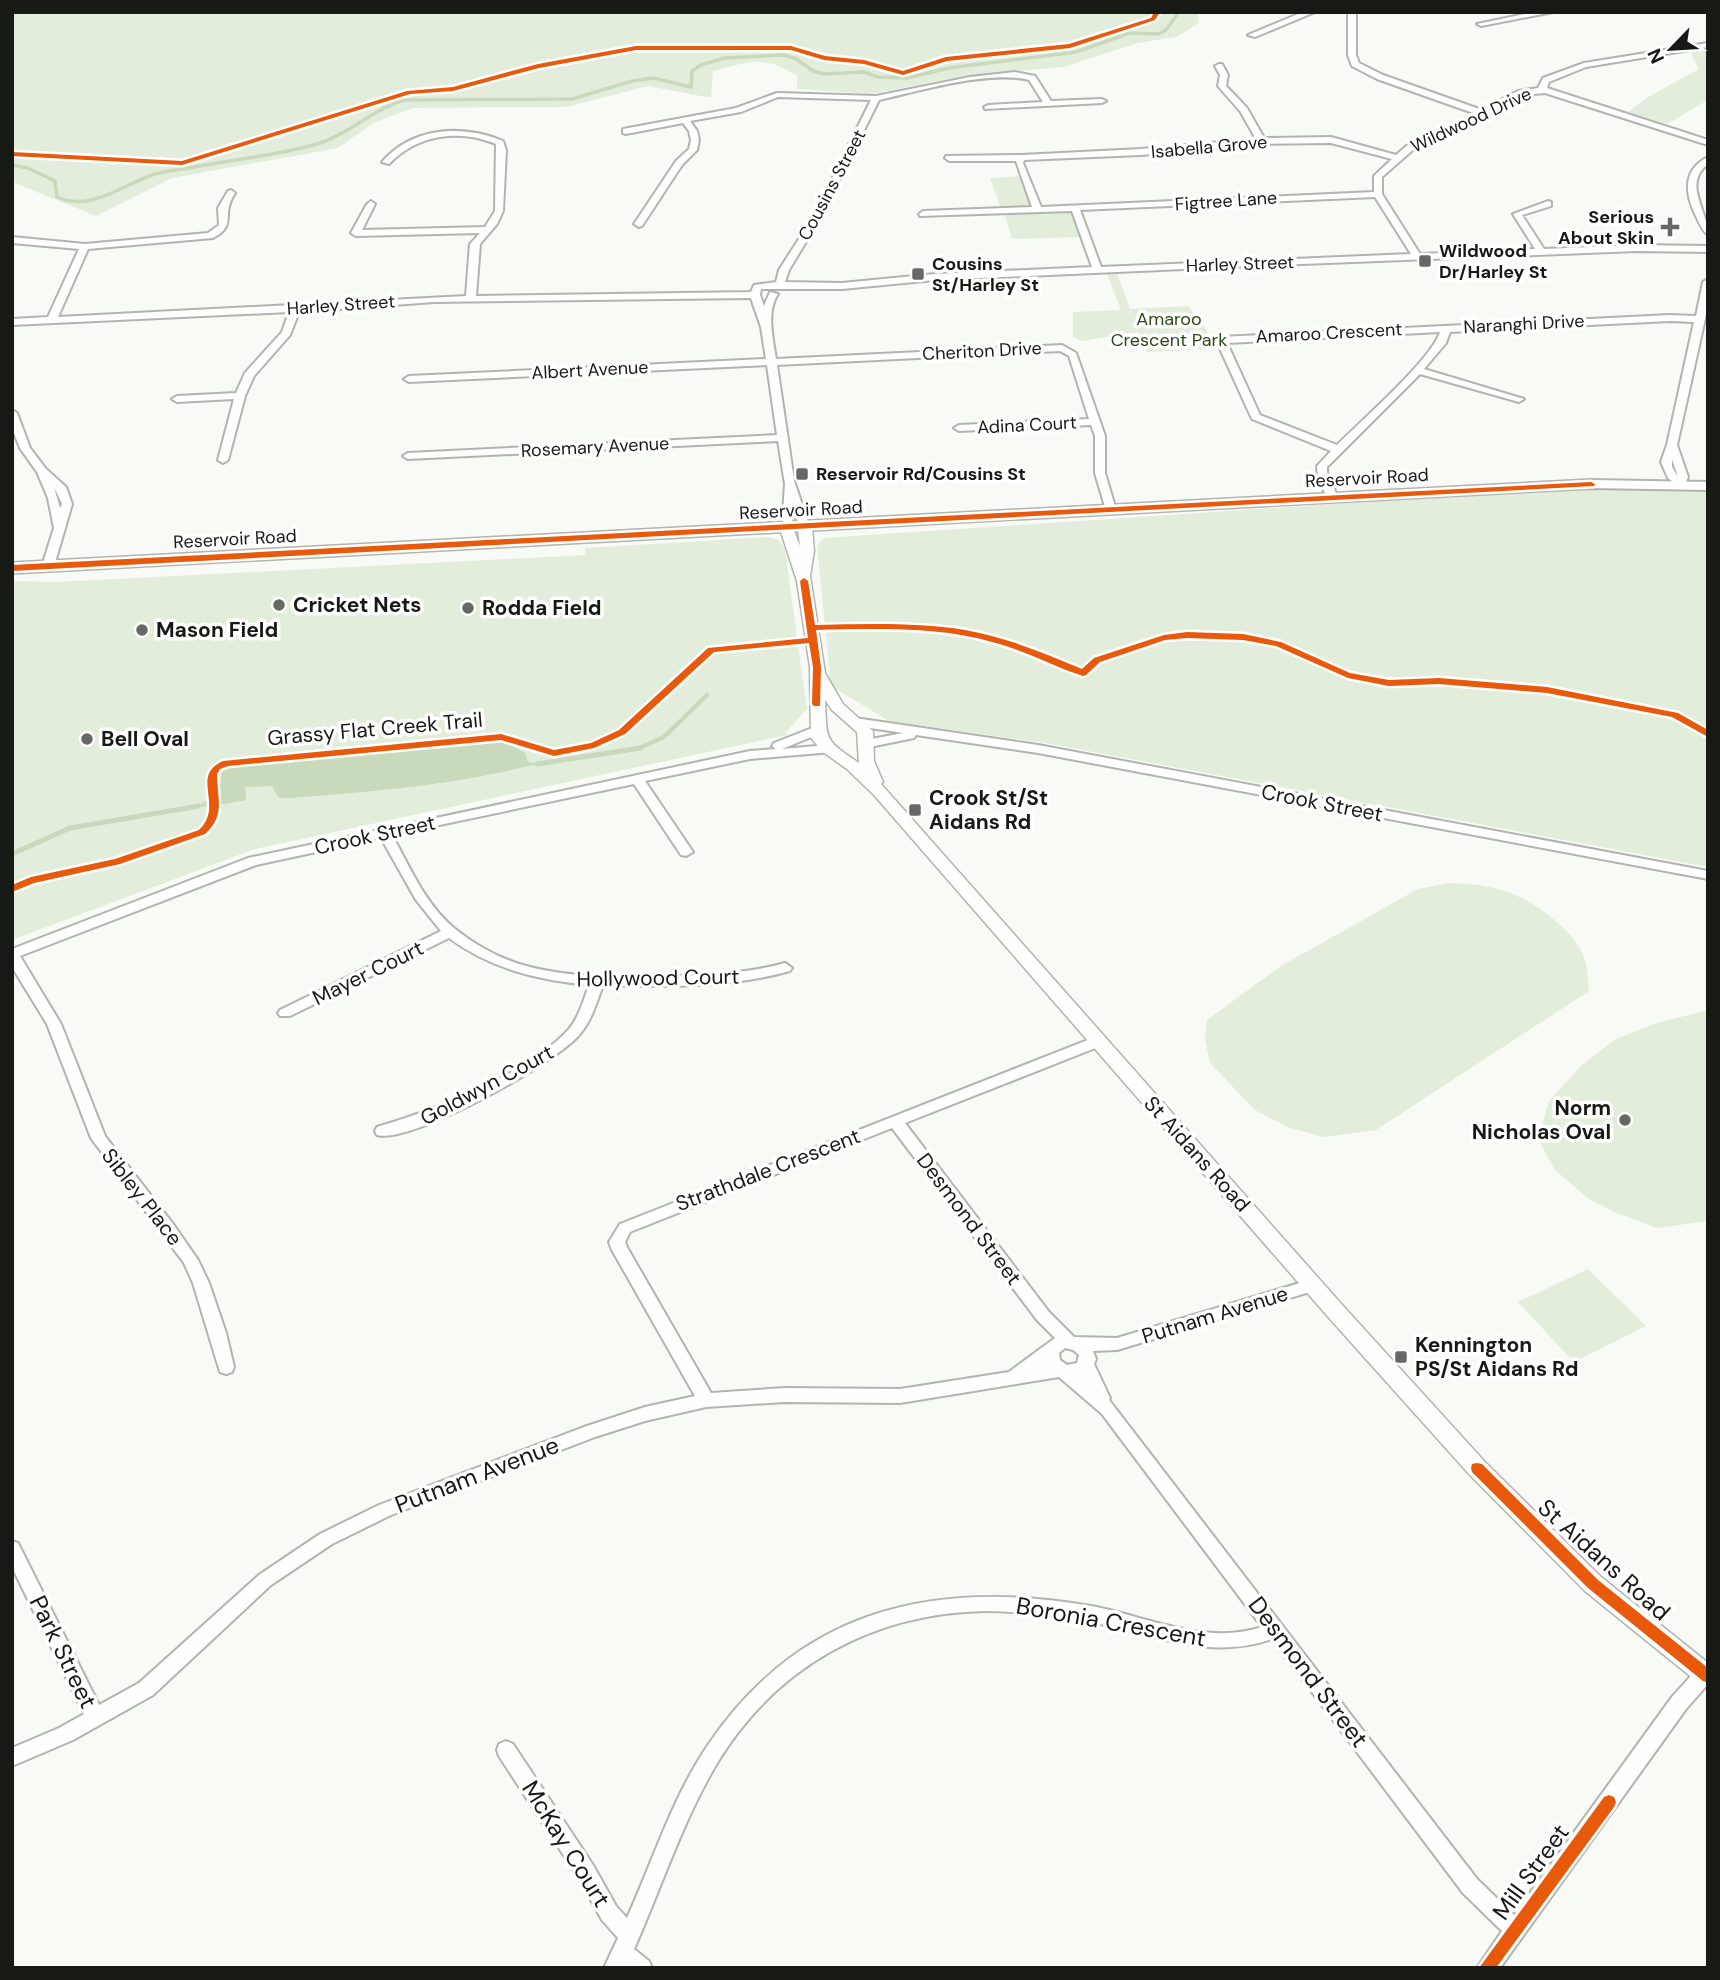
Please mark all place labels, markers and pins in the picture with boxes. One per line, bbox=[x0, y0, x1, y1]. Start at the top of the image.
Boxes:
place label: Serious About Skin bbox=[1558, 205, 1654, 250]
marker: Serious About Skin bbox=[1660, 217, 1680, 237]
place label: Wildwood Dr/Harley St bbox=[1439, 239, 1547, 284]
place label: Cousins St/Harley St bbox=[932, 252, 1039, 297]
marker: Wildwood Dr/Harley St bbox=[1417, 253, 1433, 269]
marker: Cousins St/Harley St bbox=[910, 266, 926, 282]
place label: Reservoir Rd/Cousins St bbox=[816, 462, 1026, 486]
marker: Reservoir Rd/Cousins St bbox=[794, 466, 810, 482]
place label: Cricket Nets bbox=[293, 591, 421, 619]
place label: Rodda Field bbox=[482, 594, 602, 622]
marker: Cricket Nets bbox=[271, 597, 287, 613]
marker: Rodda Field bbox=[460, 600, 476, 616]
place label: Mason Field bbox=[156, 616, 278, 644]
marker: Mason Field bbox=[134, 622, 150, 638]
place label: Bell Oval bbox=[101, 725, 189, 753]
marker: Bell Oval bbox=[79, 731, 95, 747]
place label: Crook St/St Aidans Rd bbox=[929, 784, 1048, 836]
marker: Crook St/St Aidans Rd bbox=[907, 802, 923, 818]
place label: Norm Nicholas Oval bbox=[1472, 1094, 1611, 1146]
marker: Norm Nicholas Oval bbox=[1617, 1112, 1633, 1128]
place label: Kennington PS/St Aidans Rd bbox=[1415, 1331, 1578, 1383]
marker: Kennington PS/St Aidans Rd bbox=[1393, 1349, 1409, 1365]

